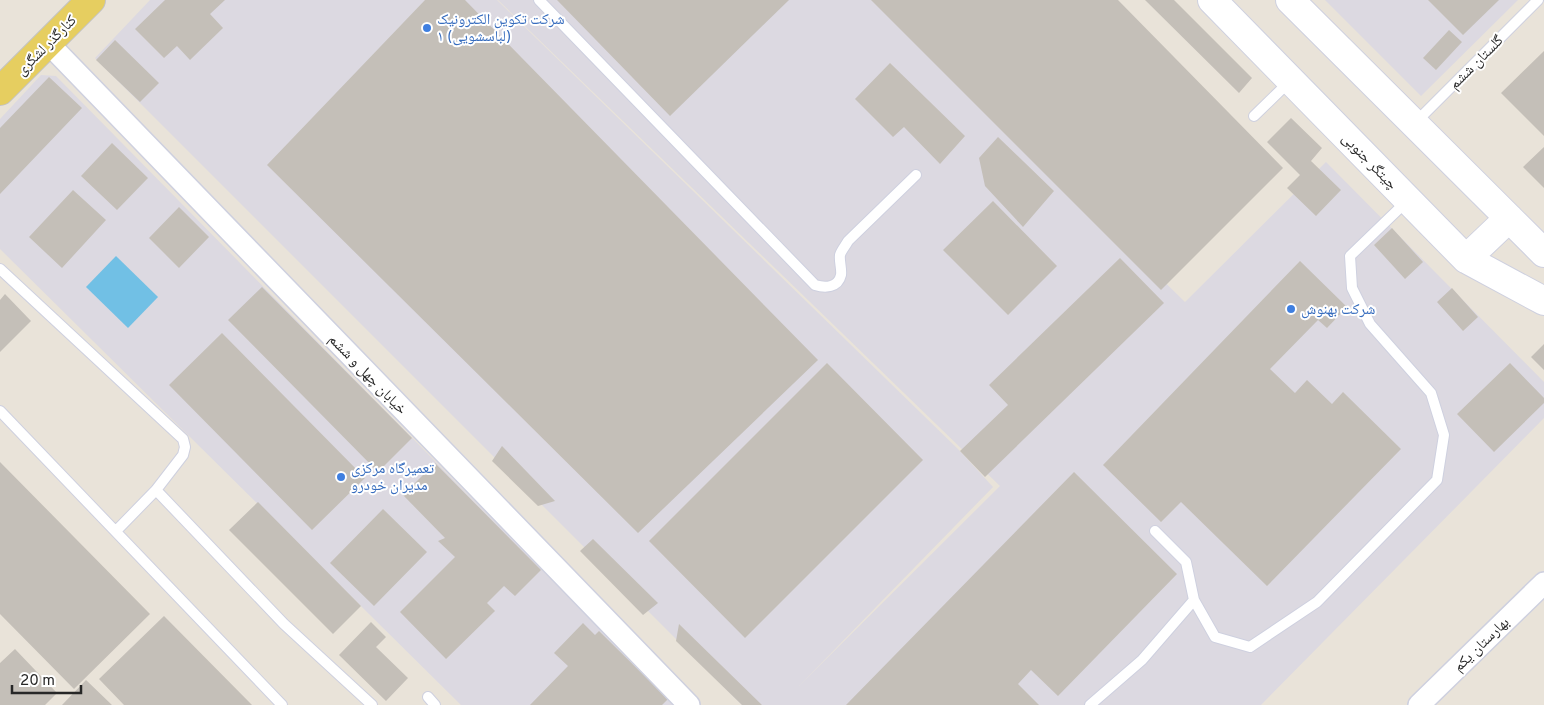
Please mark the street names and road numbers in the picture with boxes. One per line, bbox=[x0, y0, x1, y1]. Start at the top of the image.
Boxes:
street label: کنارگذر لشگری bbox=[13, 12, 81, 80]
street label: گلستان ششم bbox=[1446, 32, 1508, 94]
street label: چیتگر جنوبی bbox=[1337, 129, 1401, 195]
street label: خیابان چهل و ششم bbox=[324, 331, 411, 420]
street label: بهارستان یکم bbox=[1450, 614, 1514, 676]

